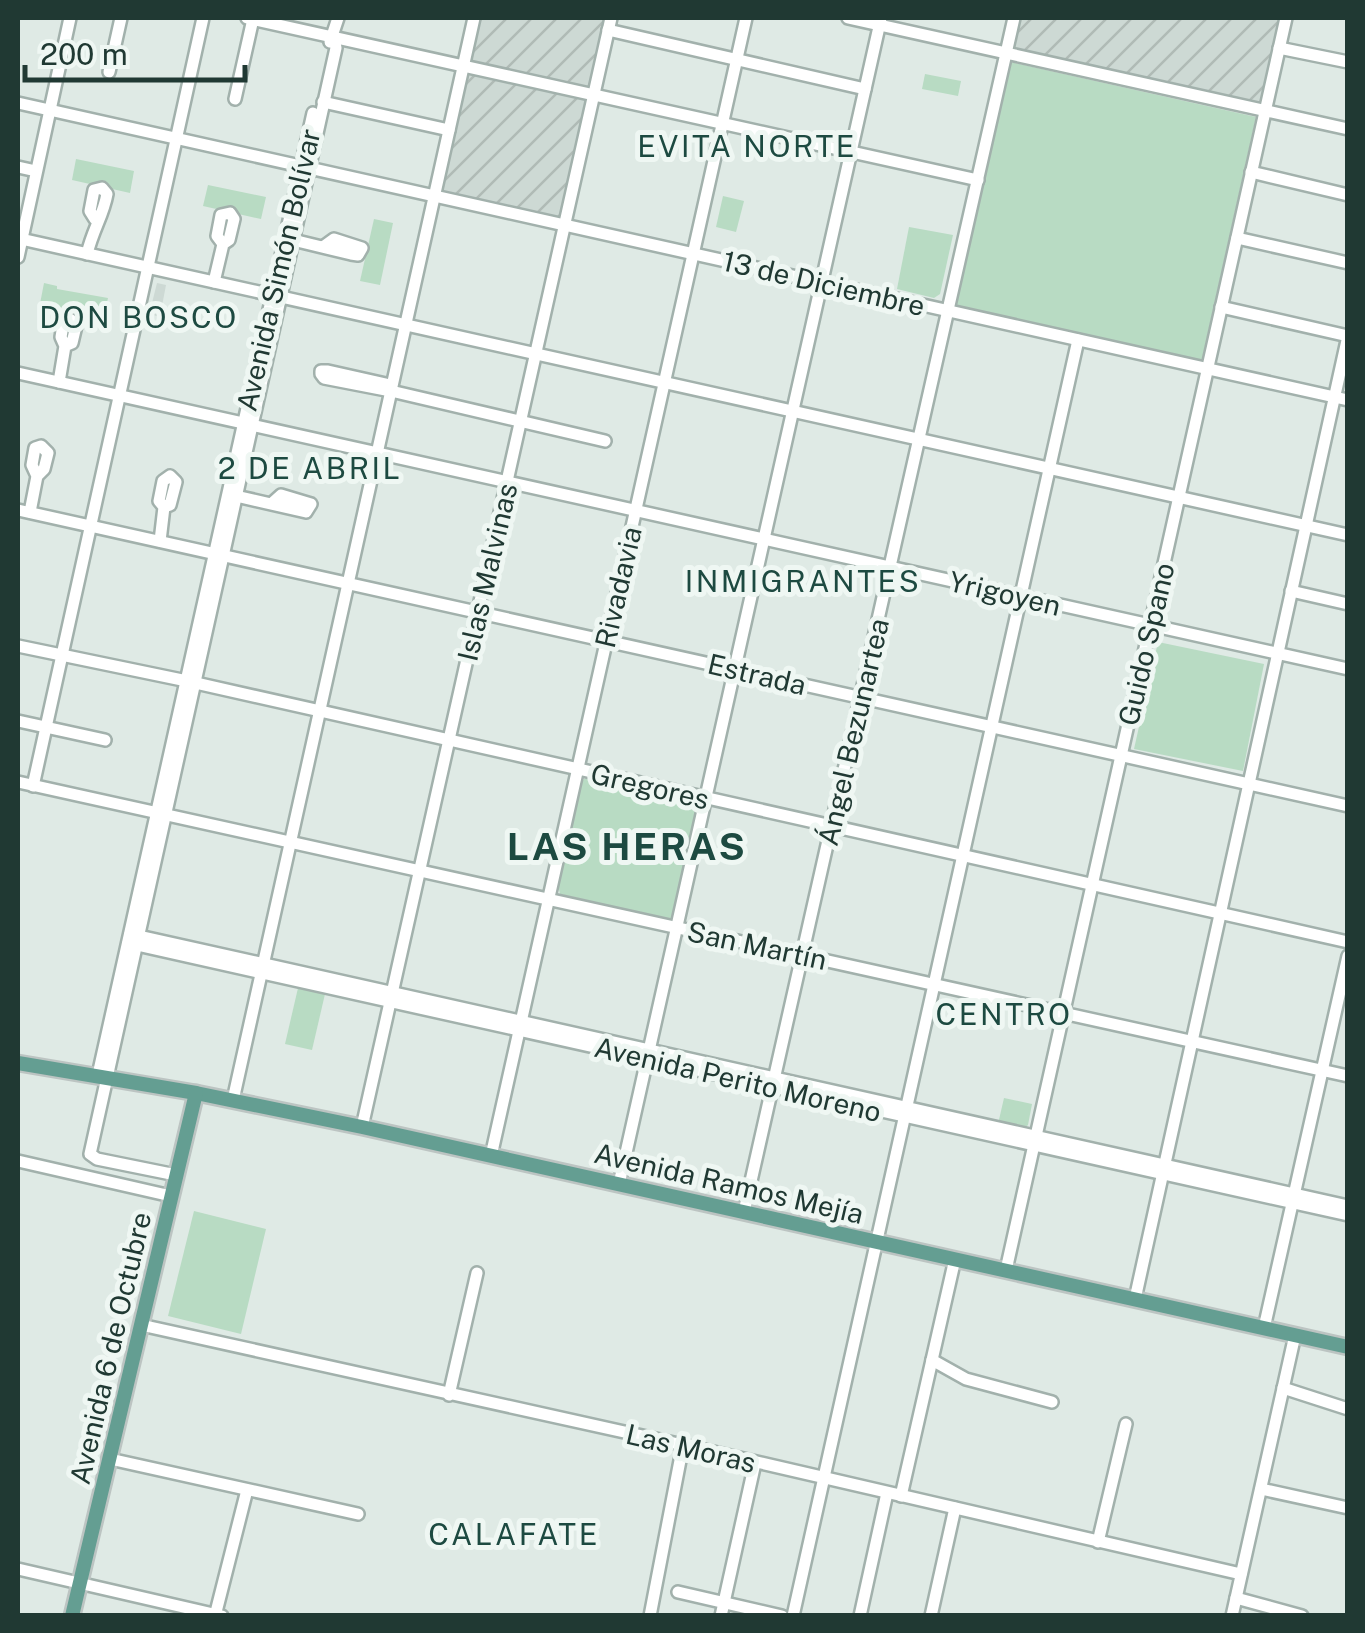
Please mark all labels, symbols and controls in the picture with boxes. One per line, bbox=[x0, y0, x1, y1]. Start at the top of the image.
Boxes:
scale bar bbox=[25, 20, 245, 82]
text: 200 m bbox=[40, 36, 128, 72]
street label: Avenida Simón Bolívar bbox=[229, 126, 327, 414]
district label: EVITA NORTE bbox=[637, 128, 857, 164]
street label: 13 de Diciembre bbox=[720, 244, 928, 322]
district label: DON BOSCO bbox=[39, 299, 239, 335]
district label: 2 DE ABRIL bbox=[218, 450, 402, 486]
street label: Islas Malvinas bbox=[450, 480, 524, 664]
street label: Rivadavia bbox=[588, 523, 648, 651]
street label: Guido Spano bbox=[1111, 560, 1181, 728]
district label: INMIGRANTES bbox=[685, 563, 921, 599]
street label: Yrigoyen bbox=[946, 564, 1064, 622]
street label: Ángel Bezunartea bbox=[811, 615, 895, 849]
street label: Estrada bbox=[705, 647, 809, 701]
street label: Gregores bbox=[588, 756, 712, 816]
district label: LAS HERAS bbox=[507, 824, 747, 869]
street label: San Martín bbox=[684, 914, 830, 976]
district label: CENTRO bbox=[936, 996, 1072, 1032]
street label: Avenida Perito Moreno bbox=[591, 1030, 885, 1128]
street label: Avenida Ramos Mejía bbox=[591, 1136, 867, 1230]
street label: Avenida 6 de Octubre bbox=[63, 1209, 157, 1487]
street label: Las Moras bbox=[623, 1417, 759, 1479]
district label: CALAFATE bbox=[428, 1516, 600, 1552]

